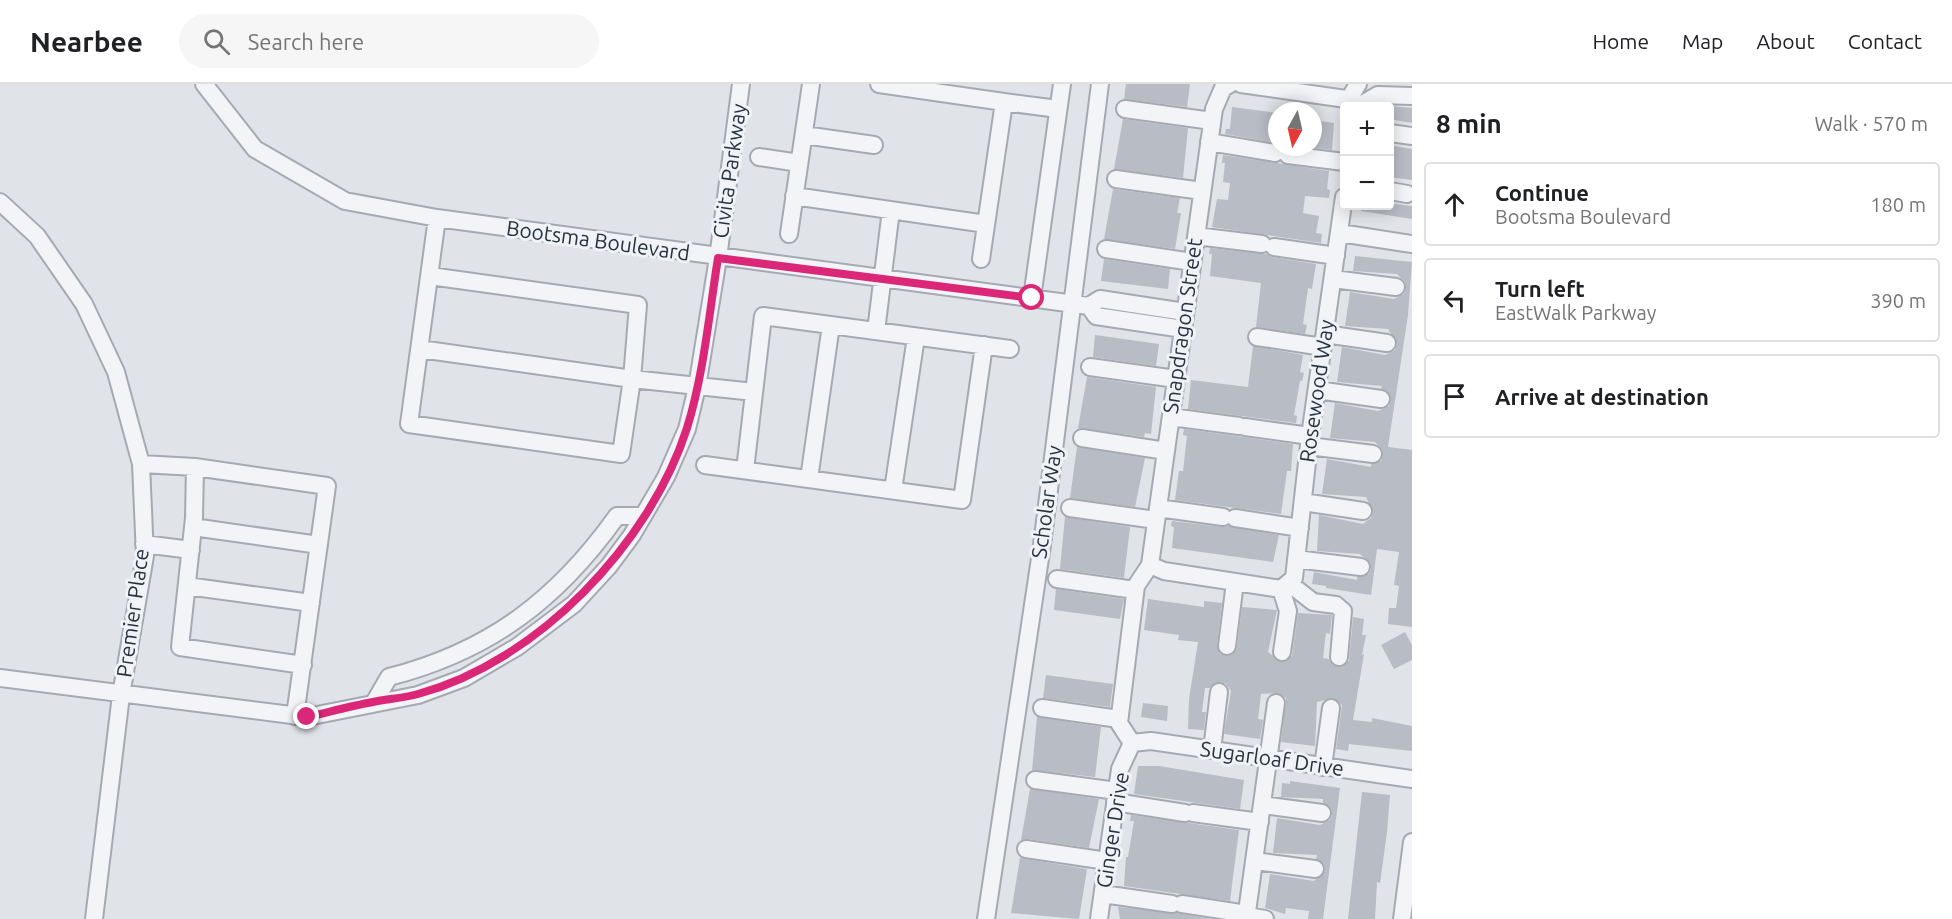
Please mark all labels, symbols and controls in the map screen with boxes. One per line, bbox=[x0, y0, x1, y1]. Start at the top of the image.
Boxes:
search box bbox=[179, 14, 599, 68]
icon: search bbox=[200, 25, 233, 58]
text: Nearbee bbox=[30, 26, 143, 57]
text: Search here bbox=[248, 29, 364, 54]
text: Home bbox=[1592, 29, 1649, 53]
text: Map bbox=[1682, 29, 1723, 53]
text: About bbox=[1756, 29, 1815, 53]
text: Contact bbox=[1848, 29, 1922, 53]
street label: Civita Parkway bbox=[708, 102, 750, 240]
north arrow bbox=[1268, 102, 1322, 156]
map controls bbox=[1340, 102, 1394, 210]
button: + bbox=[1340, 102, 1394, 156]
text: 8 min bbox=[1436, 109, 1502, 138]
text: Walk · 570 m bbox=[1815, 112, 1928, 135]
button: − bbox=[1340, 156, 1394, 210]
text: Continue bbox=[1495, 180, 1589, 205]
icon: ahead bbox=[1438, 188, 1471, 221]
text: 180 m bbox=[1870, 193, 1926, 216]
text: Bootsma Boulevard bbox=[1495, 205, 1671, 228]
street label: Bootsma Boulevard bbox=[505, 215, 691, 265]
street label: Snapdragon Street bbox=[1158, 237, 1206, 415]
text: Turn left bbox=[1495, 276, 1585, 301]
route start bbox=[1018, 284, 1044, 310]
icon: left bbox=[1438, 284, 1471, 317]
text: 390 m bbox=[1870, 289, 1926, 312]
text: EastWalk Parkway bbox=[1495, 301, 1657, 324]
street label: Rosewood Way bbox=[1294, 318, 1338, 464]
icon: arrive bbox=[1438, 380, 1471, 413]
text: Arrive at destination bbox=[1495, 384, 1709, 409]
street label: Scholar Way bbox=[1026, 444, 1066, 560]
street label: Premier Place bbox=[111, 547, 153, 679]
route end bbox=[293, 703, 319, 729]
street label: Sugarloaf Drive bbox=[1199, 736, 1346, 780]
street label: Ginger Drive bbox=[1091, 770, 1133, 890]

